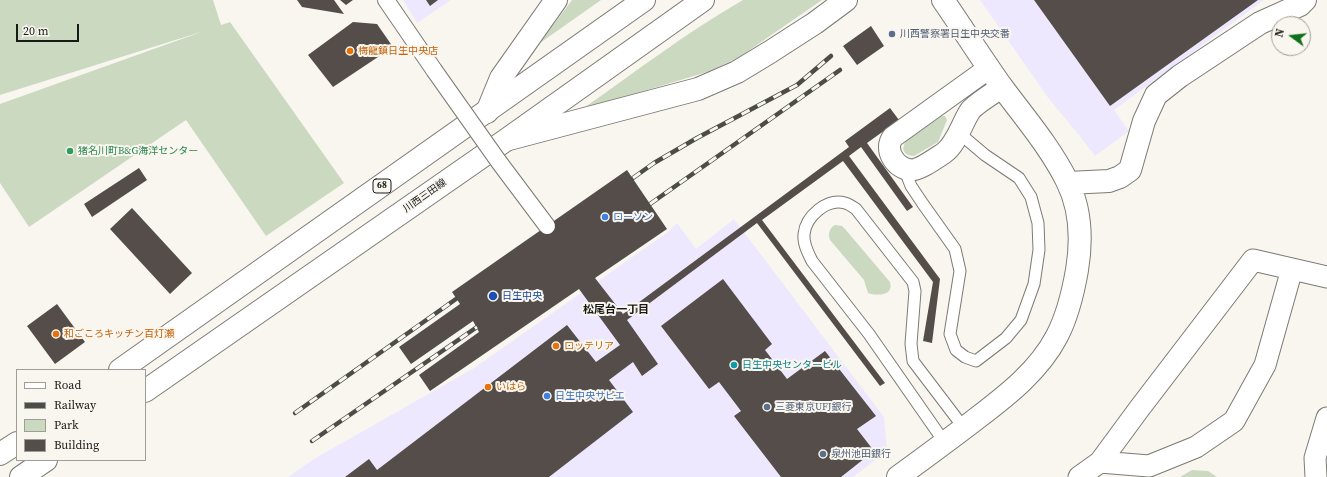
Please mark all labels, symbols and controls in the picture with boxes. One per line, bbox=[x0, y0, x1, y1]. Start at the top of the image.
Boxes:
scale bar bbox=[18, 16, 81, 42]
north arrow bbox=[1271, 16, 1311, 56]
text: 20 m bbox=[23, 23, 49, 39]
text: N bbox=[1272, 27, 1288, 39]
place label: 川西警察署日生中央交番 bbox=[900, 28, 1010, 40]
marker: 川西警察署日生中央交番 bbox=[887, 29, 897, 39]
place label: 梅龍鎮日生中央店 bbox=[358, 45, 438, 57]
marker: 梅龍鎮日生中央店 bbox=[345, 46, 355, 56]
place label: 猪名川町B&G海洋センター bbox=[78, 145, 198, 157]
marker: 猪名川町B&G海洋センター bbox=[65, 146, 75, 156]
street label: 川西三田線 bbox=[401, 177, 449, 215]
road number: 68 bbox=[373, 179, 391, 193]
place label: ローソン bbox=[613, 211, 653, 223]
marker: ローソン bbox=[600, 212, 610, 222]
marker: 日生中央 bbox=[487, 290, 499, 302]
place label: 日生中央 bbox=[502, 290, 542, 302]
district label: 松尾台一丁目 bbox=[583, 303, 649, 317]
place label: 和ごころキッチン百灯瀬 bbox=[64, 328, 174, 340]
marker: 和ごころキッチン百灯瀬 bbox=[51, 329, 61, 339]
place label: ロッテリア bbox=[564, 340, 614, 352]
marker: ロッテリア bbox=[551, 341, 561, 351]
place label: 日生中央センタービル bbox=[742, 359, 842, 371]
marker: 日生中央センタービル bbox=[729, 360, 739, 370]
legend bbox=[16, 369, 146, 461]
text: Road bbox=[54, 377, 81, 393]
place label: いはら bbox=[496, 381, 526, 393]
marker: いはら bbox=[483, 382, 493, 392]
place label: 日生中央サピエ bbox=[555, 390, 625, 402]
marker: 日生中央サピエ bbox=[542, 391, 552, 401]
text: Railway bbox=[54, 397, 96, 413]
place label: 三菱東京UFJ銀行 bbox=[775, 401, 852, 413]
marker: 三菱東京UFJ銀行 bbox=[762, 402, 772, 412]
text: Park bbox=[54, 417, 79, 433]
text: Building bbox=[54, 437, 99, 453]
place label: 泉州池田銀行 bbox=[831, 448, 891, 460]
marker: 泉州池田銀行 bbox=[818, 449, 828, 459]

